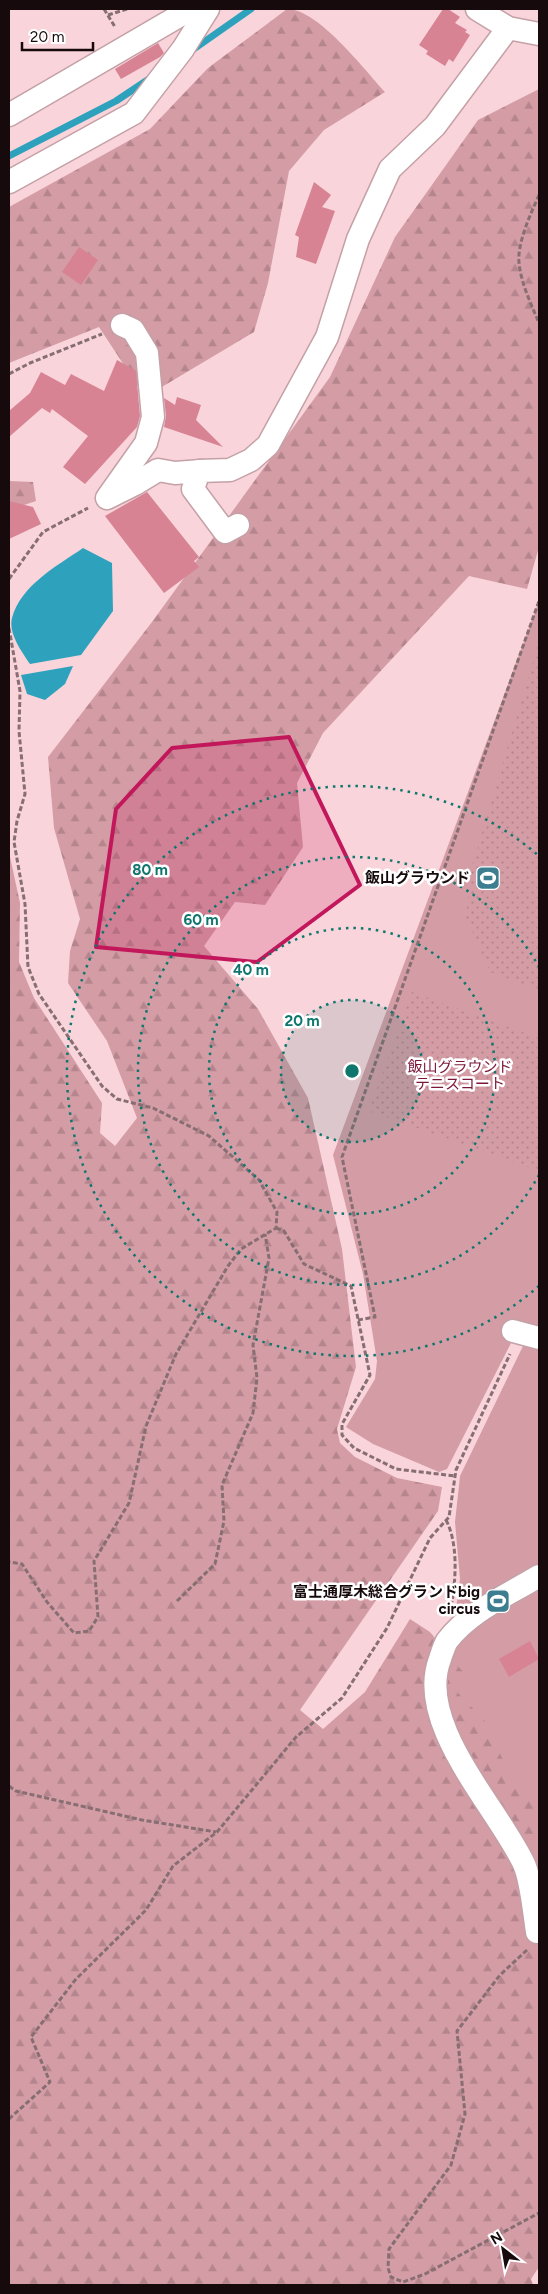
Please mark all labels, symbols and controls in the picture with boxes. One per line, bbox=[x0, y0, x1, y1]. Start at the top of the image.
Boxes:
scale bar bbox=[22, 20, 94, 52]
text: 20 m bbox=[30, 28, 64, 46]
text: 80 m bbox=[132, 861, 168, 879]
sports icon: 飯山グラウンド bbox=[475, 865, 501, 891]
place label: 飯山グラウンド bbox=[365, 869, 470, 887]
text: 60 m bbox=[183, 911, 219, 929]
text: 40 m bbox=[233, 961, 269, 979]
text: 20 m bbox=[284, 1012, 320, 1030]
park label: 飯山グラウンド テニスコート bbox=[407, 1058, 513, 1093]
centre of rings bbox=[343, 1062, 361, 1080]
place label: 富士通厚木総合グランドbig circus bbox=[293, 1583, 480, 1618]
sports icon: 富士通厚木総合グランドbig circus bbox=[485, 1588, 511, 1614]
north arrow bbox=[478, 2224, 528, 2274]
text: N bbox=[488, 2228, 506, 2248]

